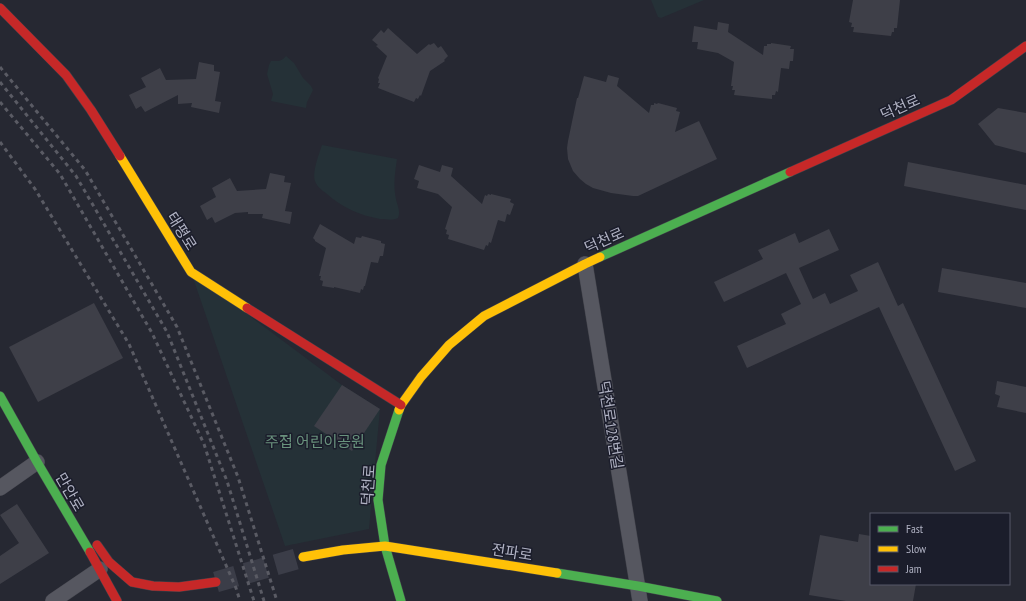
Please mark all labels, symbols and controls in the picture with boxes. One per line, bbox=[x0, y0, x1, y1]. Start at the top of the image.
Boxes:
street label: 덕천로 bbox=[877, 90, 923, 124]
street label: 태평로 bbox=[163, 208, 201, 254]
street label: 덕천로 bbox=[581, 223, 627, 257]
street label: 덕천로128번길 bbox=[595, 379, 627, 471]
park label: 주접 어린이공원 bbox=[265, 432, 365, 451]
street label: 덕천로 bbox=[357, 464, 379, 506]
street label: 만안로 bbox=[51, 469, 89, 515]
legend bbox=[870, 513, 1010, 585]
text: Fast bbox=[906, 521, 924, 536]
street label: 전파로 bbox=[490, 539, 534, 565]
text: Slow bbox=[906, 541, 927, 556]
text: Jam bbox=[905, 561, 922, 576]

